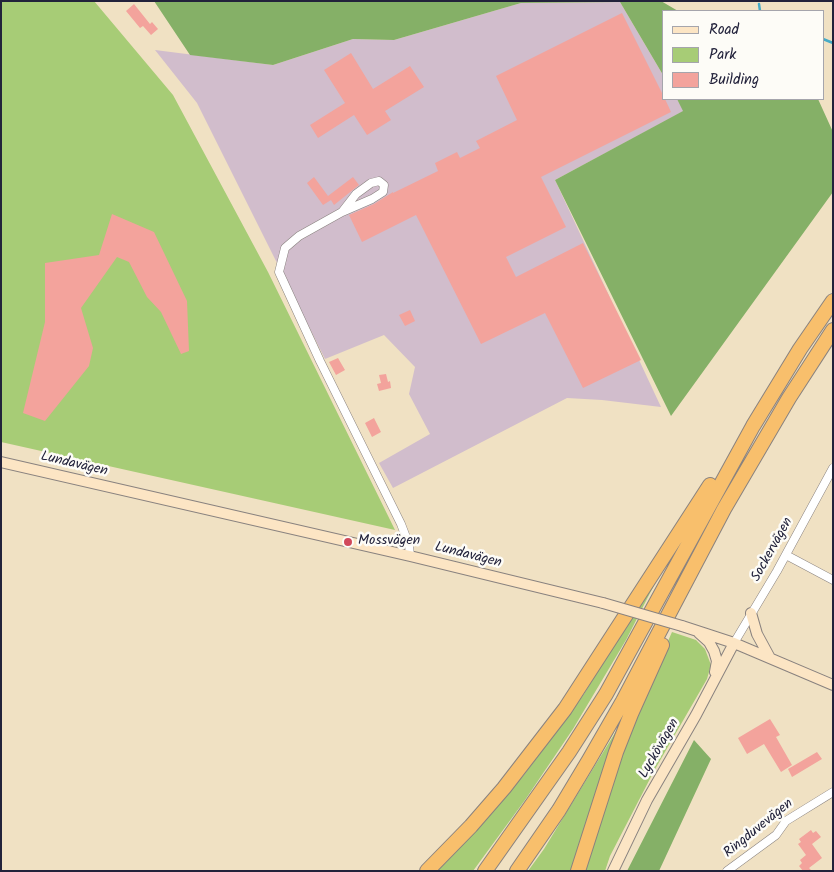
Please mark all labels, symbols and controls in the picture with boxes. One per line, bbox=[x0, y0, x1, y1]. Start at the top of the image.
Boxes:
legend bbox=[662, 10, 824, 100]
text: Road bbox=[709, 18, 739, 42]
text: Park bbox=[709, 43, 736, 67]
text: Building bbox=[709, 68, 759, 92]
street label: Lundavägen bbox=[39, 449, 109, 481]
street label: Sockervägen bbox=[749, 515, 797, 585]
place label: Mossvägen bbox=[358, 534, 420, 550]
marker: Mossvägen bbox=[342, 536, 354, 548]
street label: Lundavägen bbox=[433, 540, 503, 572]
street label: Lyckövägen bbox=[636, 716, 684, 782]
street label: Ringduvevägen bbox=[721, 796, 797, 862]

